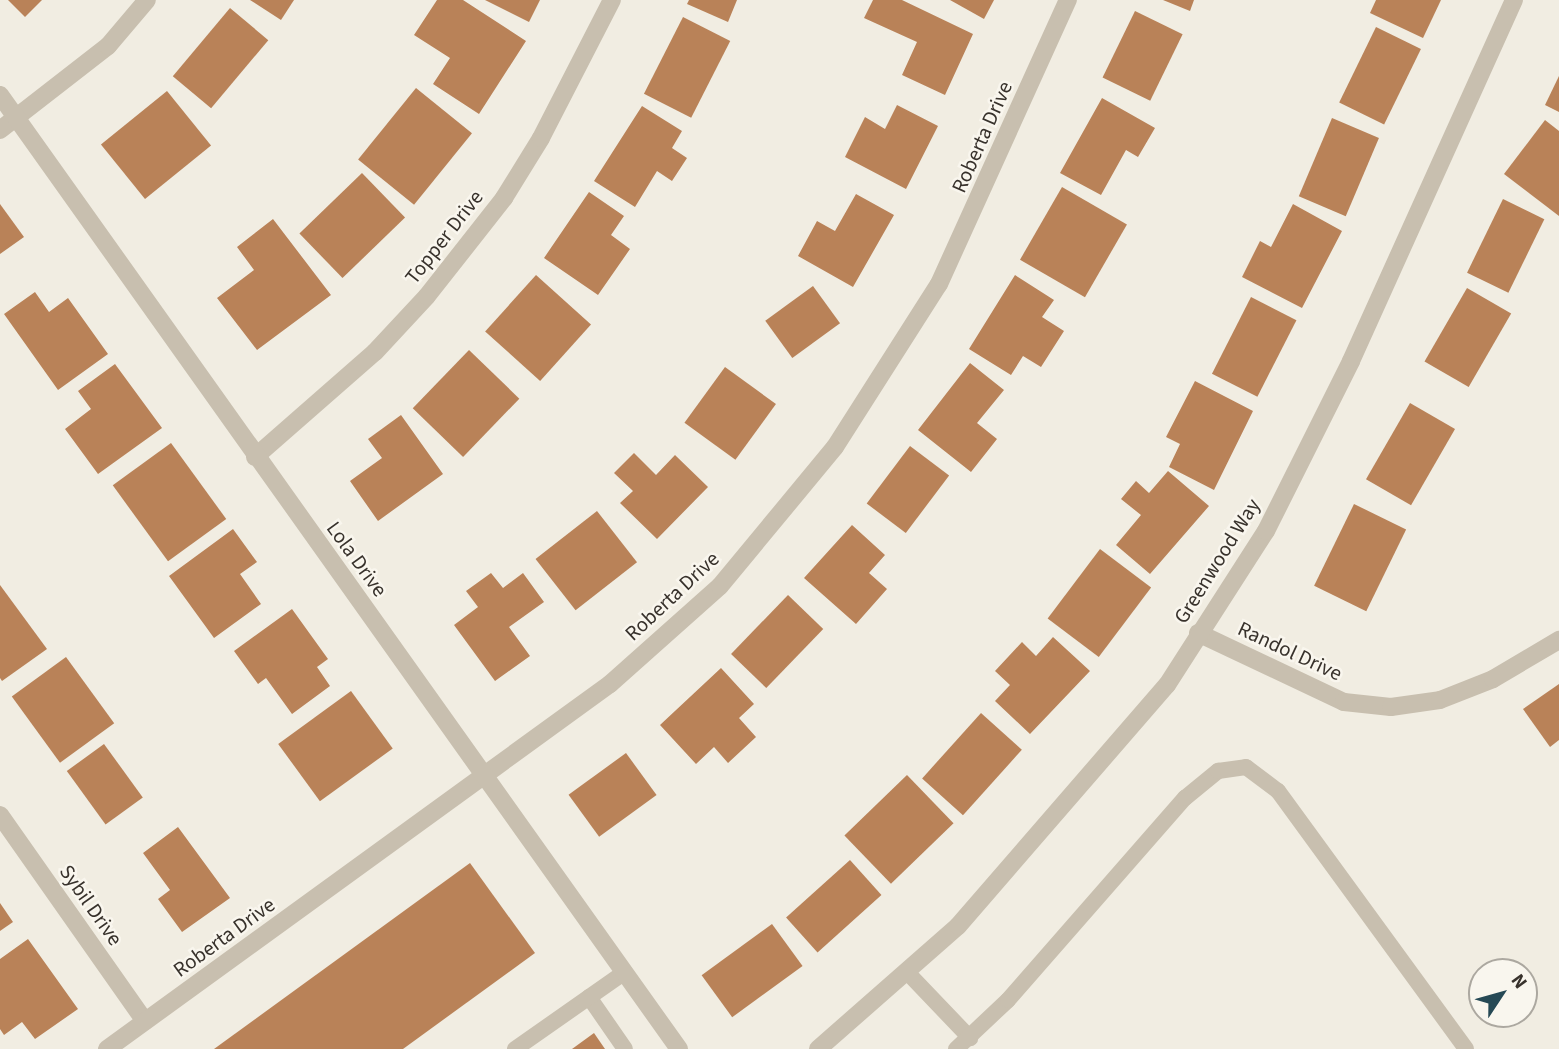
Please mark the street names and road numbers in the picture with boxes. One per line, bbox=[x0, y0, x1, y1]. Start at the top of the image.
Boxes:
street label: Roberta Drive bbox=[946, 77, 1018, 197]
street label: Topper Drive bbox=[400, 185, 488, 289]
street label: Greenwood Way bbox=[1169, 494, 1265, 628]
street label: Lola Drive bbox=[321, 516, 393, 602]
street label: Roberta Drive bbox=[620, 546, 724, 646]
street label: Randol Drive bbox=[1234, 616, 1346, 686]
street label: Sybil Drive bbox=[54, 860, 128, 950]
street label: Roberta Drive bbox=[168, 892, 280, 982]

